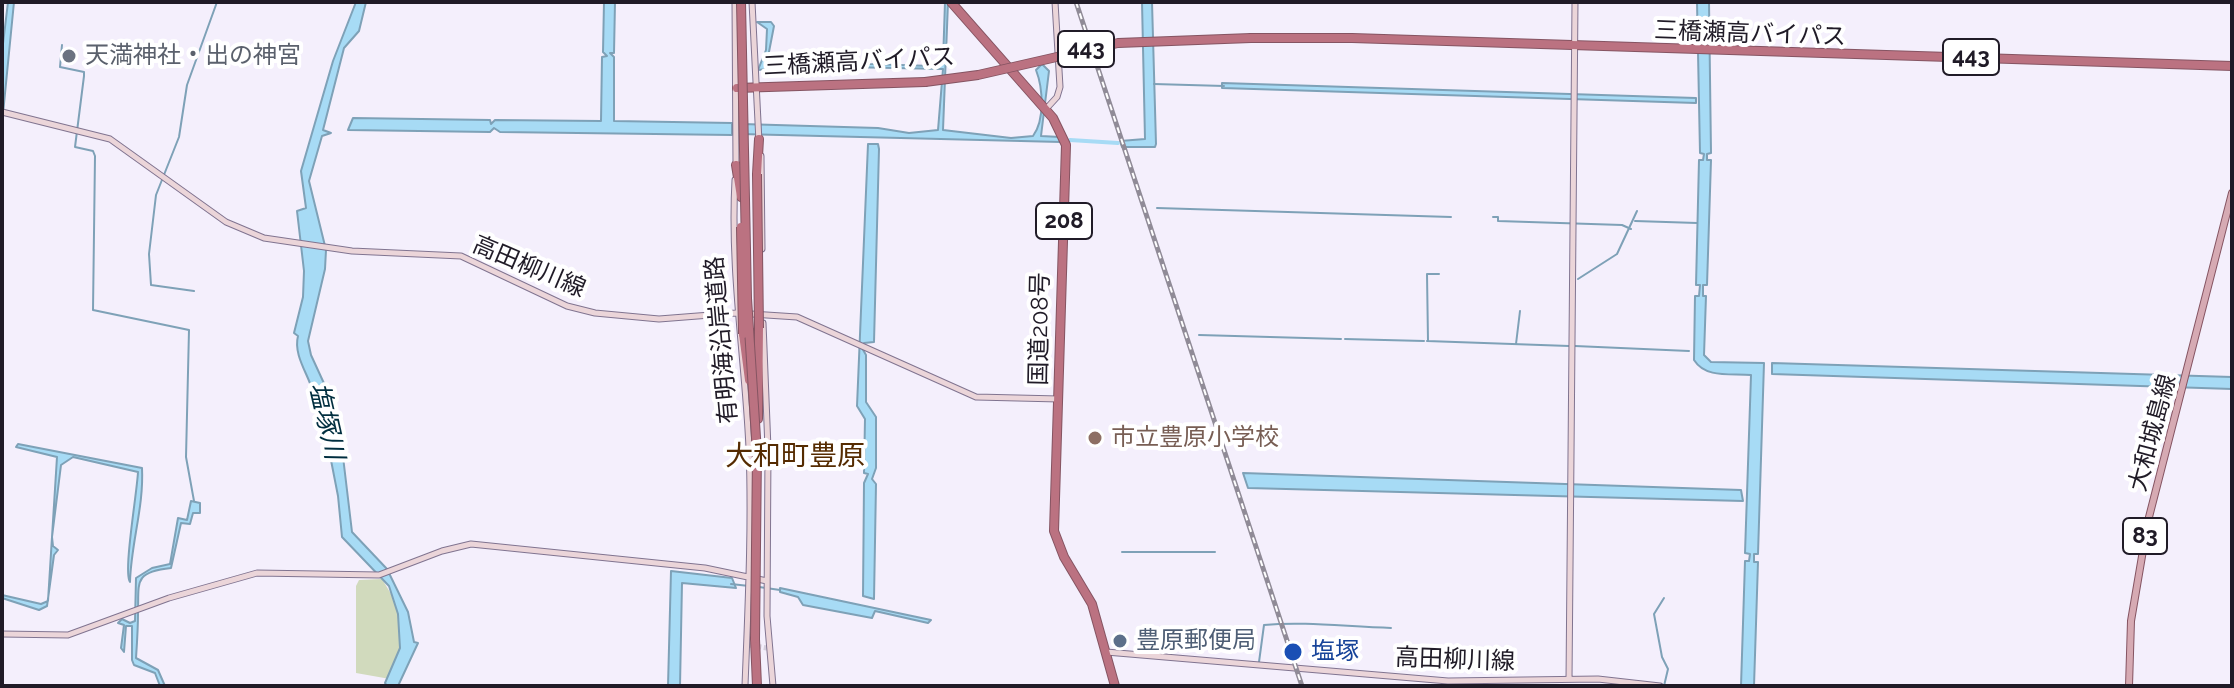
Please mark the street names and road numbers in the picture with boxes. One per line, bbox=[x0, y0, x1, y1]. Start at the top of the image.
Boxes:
street label: 三橋瀬高バイパス bbox=[1654, 16, 1846, 52]
road number: 443 bbox=[1058, 31, 1114, 67]
road number: 443 bbox=[1943, 39, 1999, 75]
street label: 三橋瀬高バイパス bbox=[762, 43, 956, 81]
road number: 208 bbox=[1036, 203, 1092, 239]
street label: 高田柳川線 bbox=[468, 230, 590, 304]
street label: 有明海沿岸道路 bbox=[700, 255, 744, 425]
street label: 国道208号 bbox=[1025, 272, 1055, 386]
street label: 大和城島線 bbox=[2124, 371, 2182, 495]
road number: 83 bbox=[2123, 518, 2167, 554]
street label: 高田柳川線 bbox=[1395, 644, 1515, 676]

